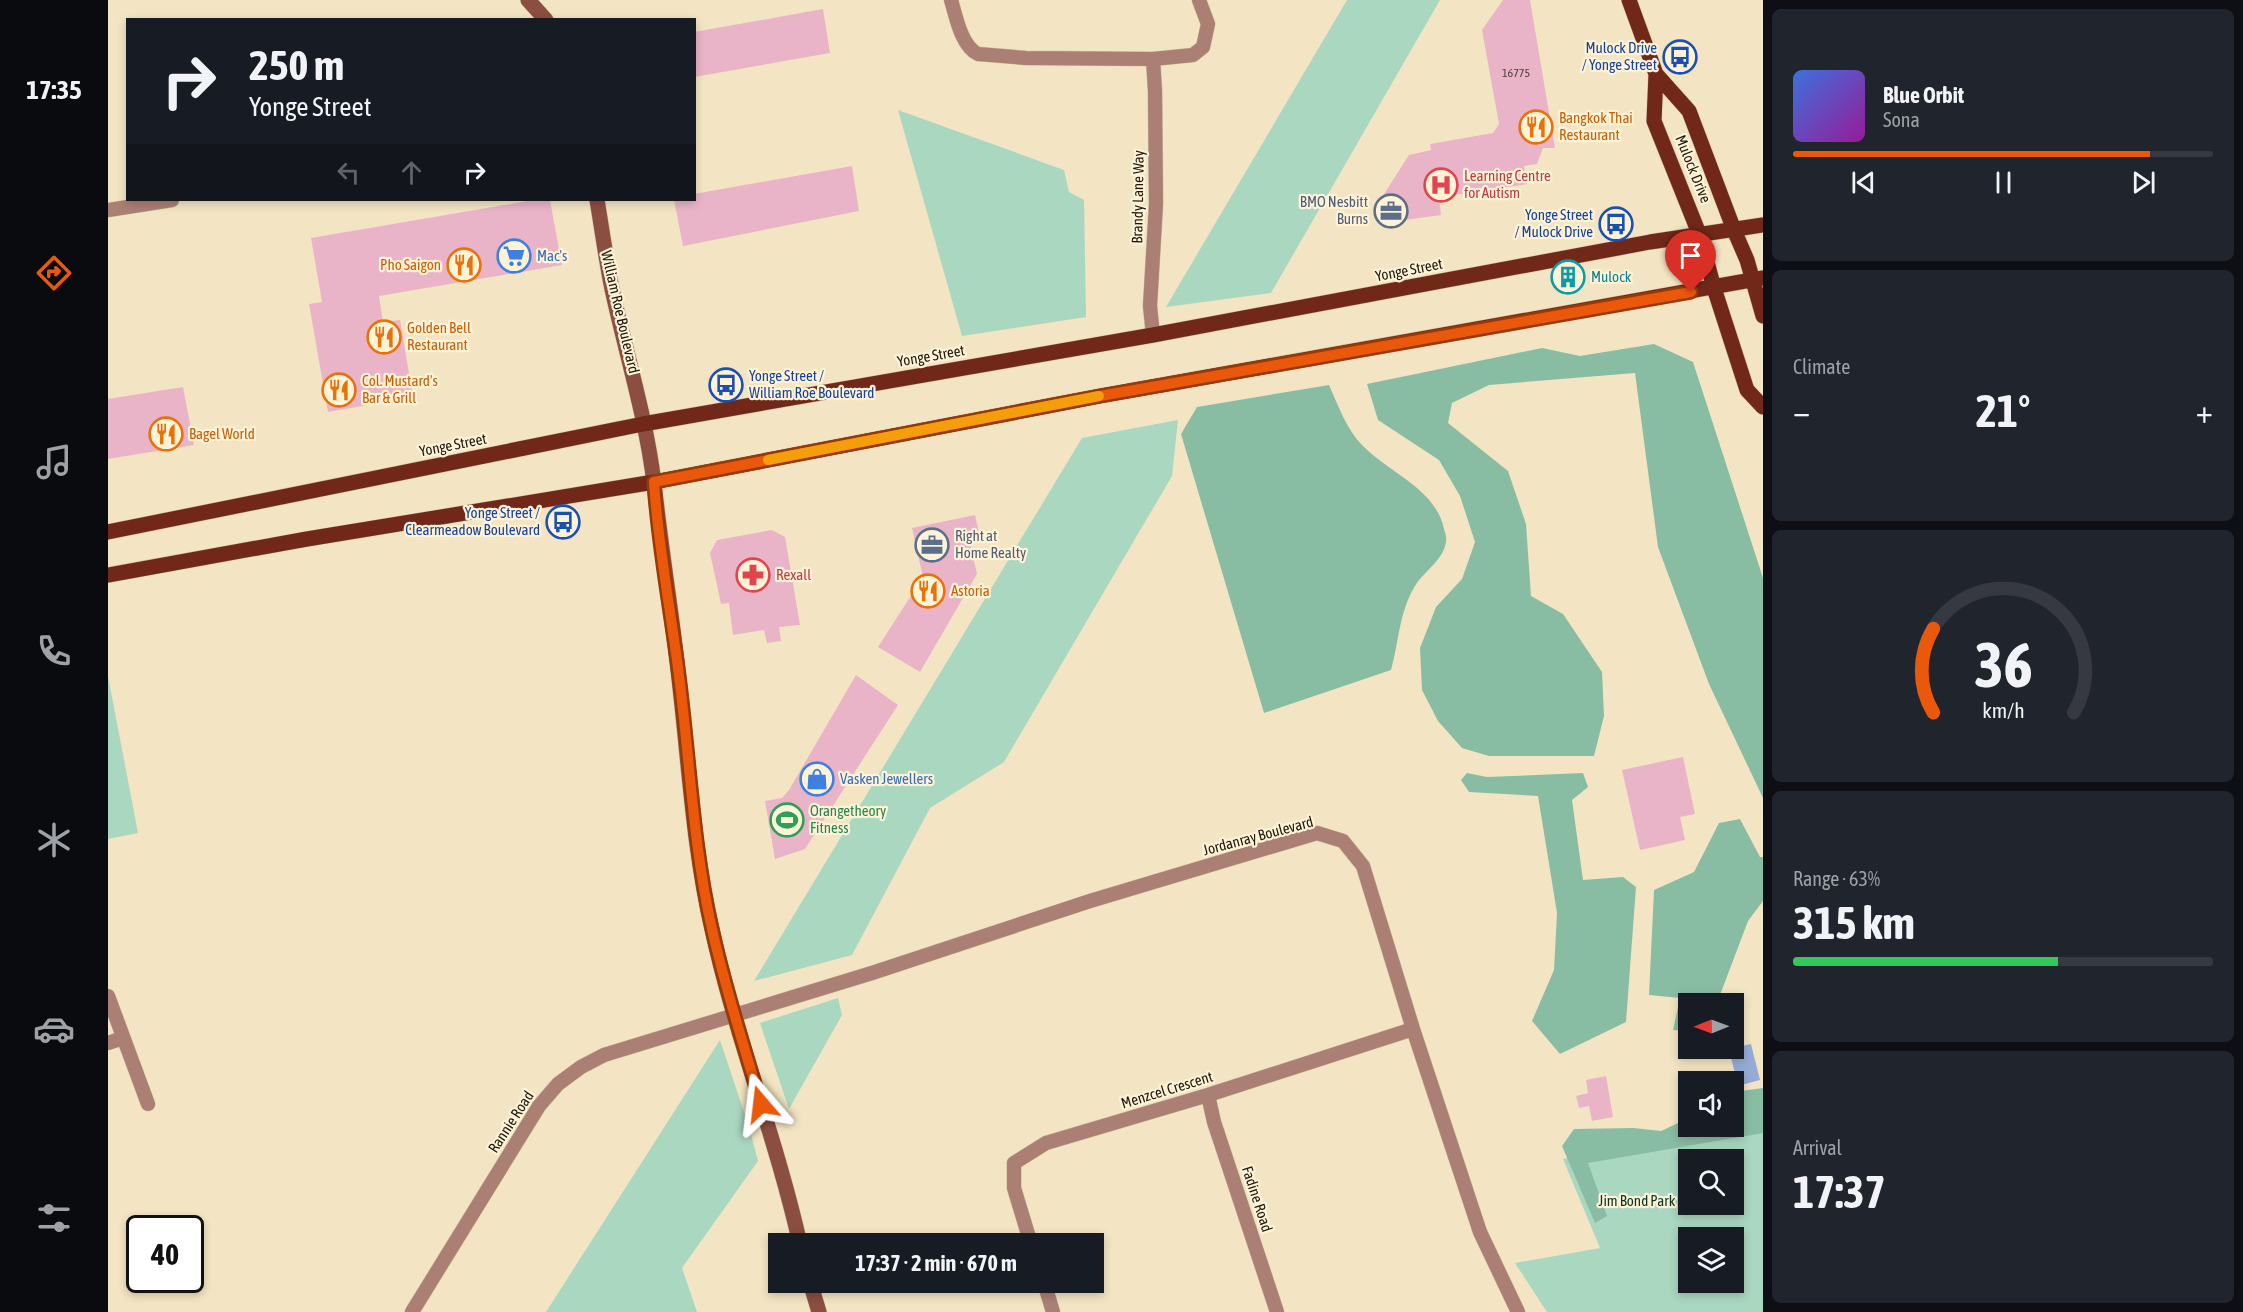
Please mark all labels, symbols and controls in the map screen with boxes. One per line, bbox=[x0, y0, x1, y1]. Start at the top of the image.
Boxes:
place label: Mulock Drive / Yonge Street bbox=[1582, 39, 1657, 73]
bus stop icon: Mulock Drive / Yonge Street bbox=[1662, 39, 1698, 75]
text: 250 m bbox=[249, 41, 344, 89]
icon: right bbox=[150, 42, 228, 120]
house number: 16775 bbox=[1502, 66, 1530, 80]
text: 17:35 bbox=[26, 74, 82, 105]
text: Blue Orbit bbox=[1883, 82, 1964, 108]
text: Yonge Street bbox=[249, 91, 371, 122]
text: Sona bbox=[1883, 108, 1920, 131]
restaurant icon: Bangkok Thai Restaurant bbox=[1518, 109, 1554, 145]
place label: Bangkok Thai Restaurant bbox=[1559, 109, 1633, 143]
street label: Mulock Drive bbox=[1672, 132, 1715, 205]
street label: Brandy Lane Way bbox=[1128, 150, 1147, 244]
icon: left bbox=[332, 156, 365, 189]
icon: ahead bbox=[395, 156, 428, 189]
icon: right bbox=[458, 156, 491, 189]
icon: previous bbox=[1847, 166, 1880, 199]
icon: pause bbox=[1987, 166, 2020, 199]
icon: next bbox=[2127, 166, 2160, 199]
hospital icon: Learning Centre for Autism bbox=[1423, 167, 1459, 203]
place label: Learning Centre for Autism bbox=[1464, 167, 1551, 201]
place label: BMO Nesbitt Burns bbox=[1300, 193, 1368, 227]
office icon: BMO Nesbitt Burns bbox=[1373, 193, 1409, 229]
place label: Yonge Street / Mulock Drive bbox=[1514, 206, 1593, 240]
bus stop icon: Yonge Street / Mulock Drive bbox=[1598, 206, 1634, 242]
pin bbox=[1665, 230, 1716, 292]
supermarket icon: Mac's bbox=[496, 238, 532, 274]
icon: arrive bbox=[1674, 239, 1707, 272]
restaurant icon: Pho Saigon bbox=[446, 247, 482, 283]
place label: Mac's bbox=[537, 247, 567, 264]
street label: William Roe Boulevard bbox=[598, 249, 643, 375]
icon: directions bbox=[33, 252, 75, 294]
street label: Yonge Street bbox=[1374, 255, 1444, 284]
place label: Pho Saigon bbox=[380, 256, 441, 273]
building icon: Mulock bbox=[1550, 259, 1586, 295]
place label: Mulock bbox=[1591, 268, 1632, 285]
restaurant icon: Golden Bell Restaurant bbox=[366, 319, 402, 355]
place label: Golden Bell Restaurant bbox=[407, 319, 471, 353]
street label: Yonge Street bbox=[896, 341, 966, 370]
text: Climate bbox=[1793, 355, 1850, 378]
bus stop icon: Yonge Street / William Roe Boulevard bbox=[708, 367, 744, 403]
place label: Yonge Street / William Roe Boulevard bbox=[749, 367, 874, 401]
restaurant icon: Col. Mustard's Bar & Grill bbox=[321, 372, 357, 408]
place label: Col. Mustard's Bar & Grill bbox=[362, 372, 438, 406]
text: 21° bbox=[1976, 385, 2030, 437]
text: − bbox=[1793, 392, 1810, 430]
text: + bbox=[2196, 392, 2213, 430]
restaurant icon: Bagel World bbox=[148, 416, 184, 452]
place label: Bagel World bbox=[189, 425, 255, 442]
street label: Yonge Street bbox=[418, 430, 488, 459]
icon: music bbox=[33, 441, 75, 483]
place label: Yonge Street / Clearmeadow Boulevard bbox=[405, 504, 540, 538]
bus stop icon: Yonge Street / Clearmeadow Boulevard bbox=[545, 504, 581, 540]
office icon: Right at Home Realty bbox=[914, 527, 950, 563]
place label: Right at Home Realty bbox=[955, 527, 1026, 561]
pharmacy icon: Rexall bbox=[735, 557, 771, 593]
place label: Rexall bbox=[776, 566, 811, 583]
restaurant icon: Astoria bbox=[910, 573, 946, 609]
place label: Astoria bbox=[951, 582, 990, 599]
text: 36 bbox=[1974, 629, 2032, 700]
icon: phone bbox=[33, 630, 75, 672]
text: km/h bbox=[1982, 698, 2024, 723]
shop icon: Vasken Jewellers bbox=[799, 761, 835, 797]
place label: Vasken Jewellers bbox=[840, 770, 933, 787]
sports icon: Orangetheory Fitness bbox=[769, 802, 805, 838]
place label: Orangetheory Fitness bbox=[810, 802, 886, 836]
street label: Jordanray Boulevard bbox=[1201, 813, 1315, 858]
icon: climate bbox=[33, 819, 75, 861]
text: Range · 63% bbox=[1793, 867, 1880, 890]
text: 315 km bbox=[1793, 897, 1915, 949]
north arrow bbox=[1678, 993, 1744, 1059]
map controls bbox=[1678, 993, 1744, 1293]
icon: car bbox=[33, 1008, 75, 1050]
street label: Menzcel Crescent bbox=[1119, 1068, 1215, 1112]
button: sound bbox=[1678, 1071, 1744, 1137]
position arrow bbox=[729, 1072, 793, 1136]
street label: Rannie Road bbox=[484, 1088, 537, 1156]
text: Arrival bbox=[1793, 1136, 1842, 1159]
button: search bbox=[1678, 1149, 1744, 1215]
street label: Fadine Road bbox=[1239, 1164, 1276, 1234]
text: 17:37 bbox=[1793, 1166, 1886, 1218]
park label: Jim Bond Park bbox=[1599, 1192, 1676, 1209]
icon: filters bbox=[33, 1197, 75, 1239]
speed limit sign: 40 bbox=[126, 1215, 204, 1293]
button: layers bbox=[1678, 1227, 1744, 1293]
text: 17:37 · 2 min · 670 m bbox=[855, 1250, 1017, 1276]

